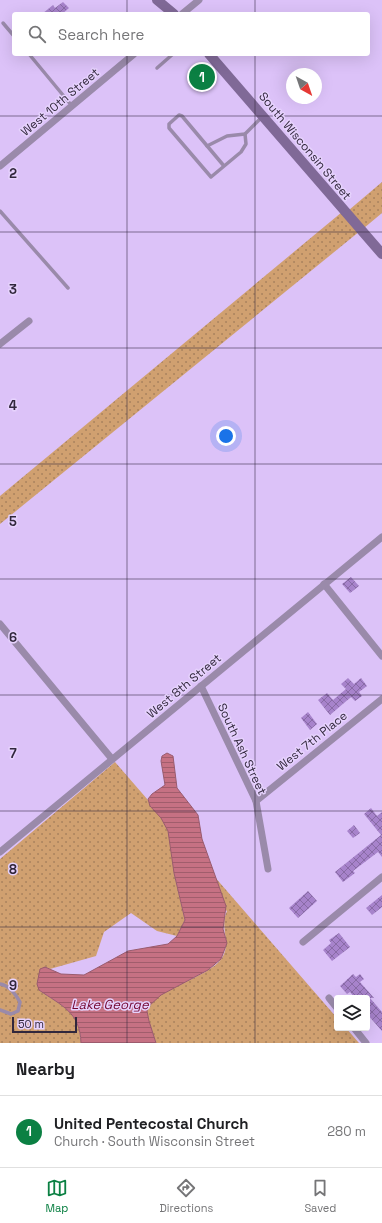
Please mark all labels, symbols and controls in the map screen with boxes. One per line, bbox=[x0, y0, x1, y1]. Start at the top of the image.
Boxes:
search box bbox=[12, 12, 370, 56]
icon: search bbox=[26, 23, 48, 45]
text: Search here bbox=[58, 25, 144, 44]
pin: 1 bbox=[189, 62, 215, 92]
street label: West 10th Street bbox=[17, 65, 103, 139]
north arrow bbox=[286, 68, 322, 104]
street label: South Wisconsin Street bbox=[255, 89, 355, 203]
text: 2 bbox=[9, 165, 17, 182]
text: 3 bbox=[9, 281, 17, 298]
text: 4 bbox=[9, 397, 17, 414]
your location bbox=[216, 426, 236, 446]
text: 5 bbox=[9, 513, 17, 530]
text: 6 bbox=[9, 629, 17, 646]
street label: West 8th Street bbox=[143, 650, 225, 722]
street label: South Ash Street bbox=[214, 701, 270, 797]
street label: West 7th Place bbox=[273, 708, 351, 774]
text: 7 bbox=[9, 745, 17, 762]
text: 8 bbox=[9, 861, 17, 878]
text: 9 bbox=[9, 977, 17, 994]
map controls bbox=[334, 995, 370, 1031]
button: layers bbox=[334, 995, 370, 1031]
water label: Lake George bbox=[71, 996, 150, 1013]
scale bar bbox=[12, 1015, 77, 1034]
text: 50 m bbox=[18, 1017, 44, 1031]
text: Nearby bbox=[16, 1058, 75, 1080]
text: United Pentecostal Church bbox=[54, 1114, 248, 1133]
text: 1 bbox=[26, 1123, 32, 1140]
text: 280 m bbox=[327, 1123, 366, 1140]
text: Church · South Wisconsin Street bbox=[54, 1133, 255, 1150]
tab: Map bbox=[46, 1177, 68, 1215]
tab: Directions bbox=[159, 1177, 213, 1215]
tab: Saved bbox=[304, 1177, 336, 1215]

